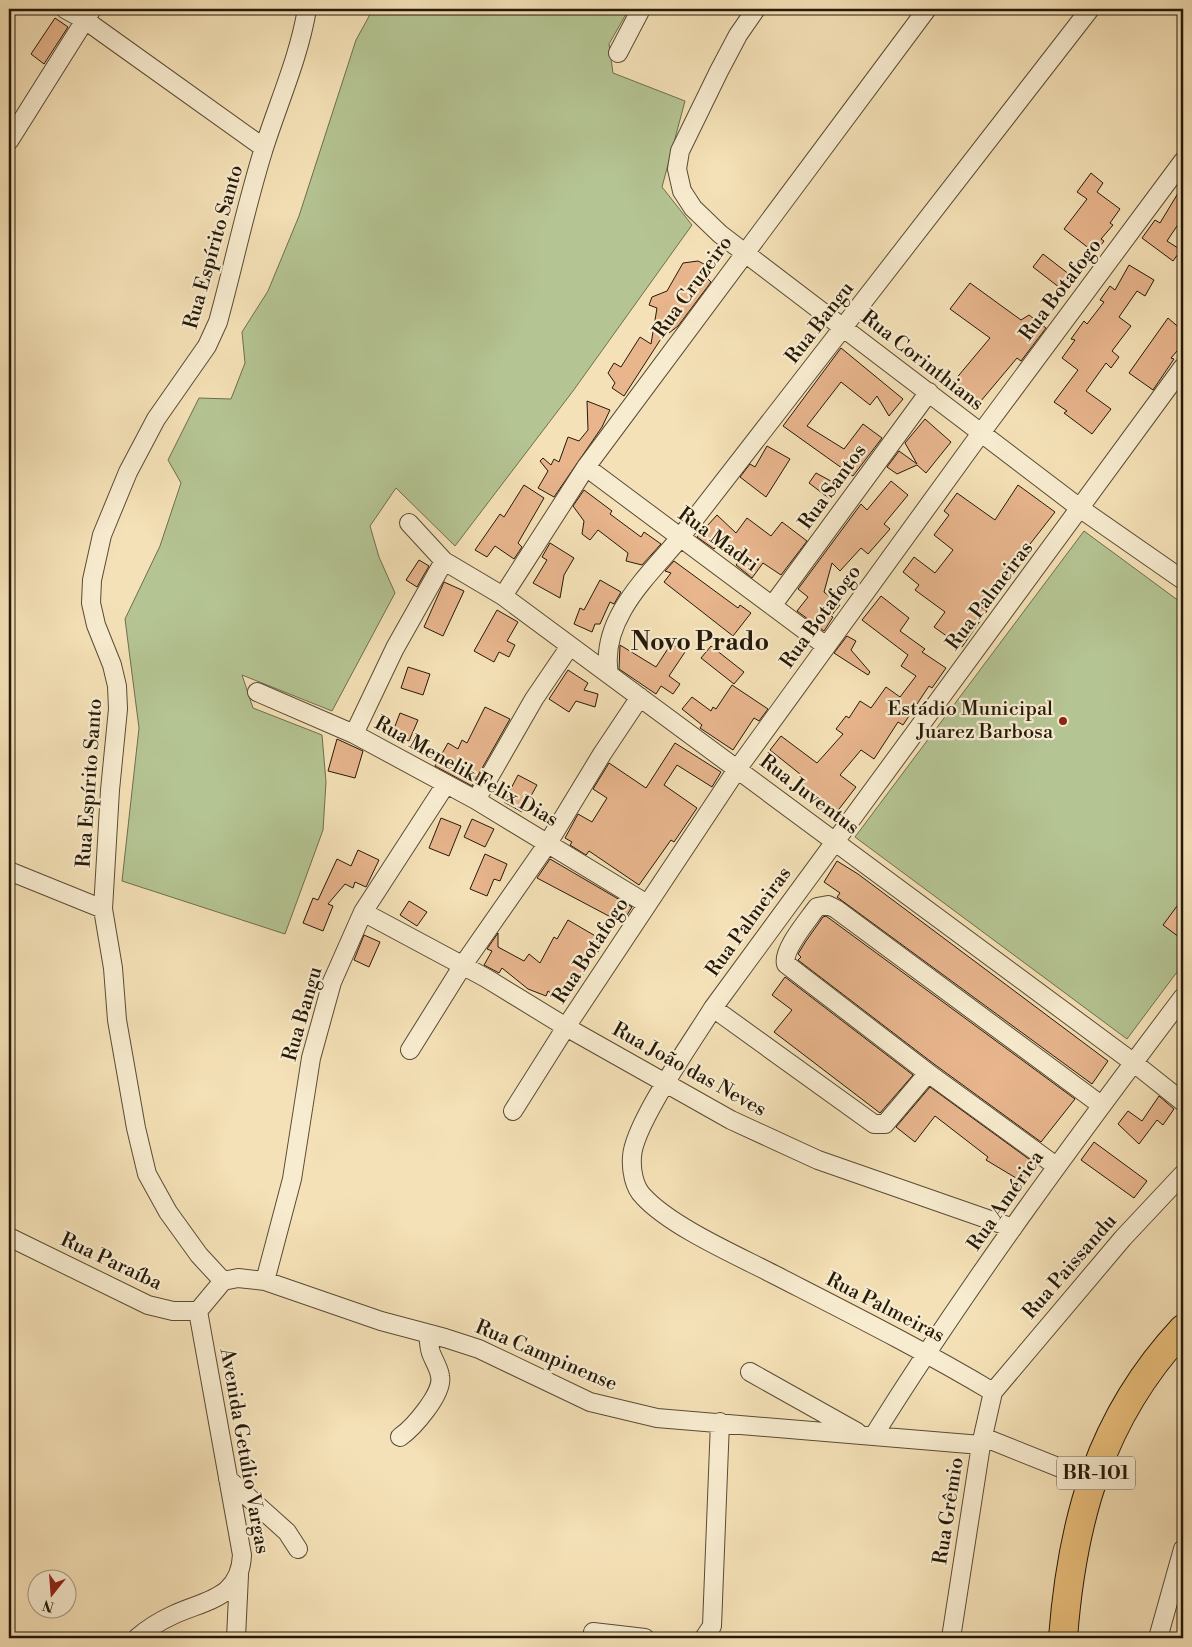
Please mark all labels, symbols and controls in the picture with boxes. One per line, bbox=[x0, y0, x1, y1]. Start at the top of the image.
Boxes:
street label: Rua Espírito Santo bbox=[179, 162, 249, 332]
street label: Rua Cruzeiro bbox=[648, 231, 738, 343]
street label: Rua Botafogo bbox=[1014, 234, 1108, 346]
street label: Rua Bangu bbox=[780, 276, 860, 369]
street label: Rua Corinthians bbox=[856, 305, 988, 417]
street label: Rua Santos bbox=[794, 439, 872, 535]
street label: Rua Madri bbox=[673, 502, 764, 578]
street label: Rua Palmeiras bbox=[941, 537, 1039, 655]
street label: Rua Botafogo bbox=[775, 560, 867, 674]
district label: Novo Prado bbox=[631, 627, 769, 658]
place label: Estádio Municipal Juarez Barbosa bbox=[888, 697, 1054, 745]
street label: Rua Espírito Santo bbox=[72, 698, 108, 868]
street label: Rua Menelik Felix Dias bbox=[370, 711, 562, 833]
marker: Estádio Municipal Juarez Barbosa bbox=[1057, 715, 1069, 727]
street label: Rua Juventus bbox=[754, 749, 864, 841]
street label: Rua Palmeiras bbox=[701, 862, 797, 982]
street label: Rua Botafogo bbox=[547, 893, 635, 1009]
street label: Rua Bangu bbox=[278, 963, 329, 1064]
street label: Rua João das Neves bbox=[608, 1017, 770, 1123]
street label: Rua América bbox=[962, 1145, 1050, 1256]
street label: Rua Paissandu bbox=[1018, 1209, 1123, 1325]
street label: Rua Paraíba bbox=[56, 1228, 166, 1297]
street label: Rua Palmeiras bbox=[821, 1267, 949, 1349]
street label: Rua Campinense bbox=[471, 1315, 621, 1397]
street label: Avenida Getúlio Vargas bbox=[213, 1345, 274, 1556]
street label: Rua Grêmio bbox=[928, 1456, 970, 1566]
road number: BR-101 bbox=[1057, 1456, 1135, 1490]
north arrow bbox=[28, 1570, 78, 1620]
text: N bbox=[41, 1595, 56, 1616]

